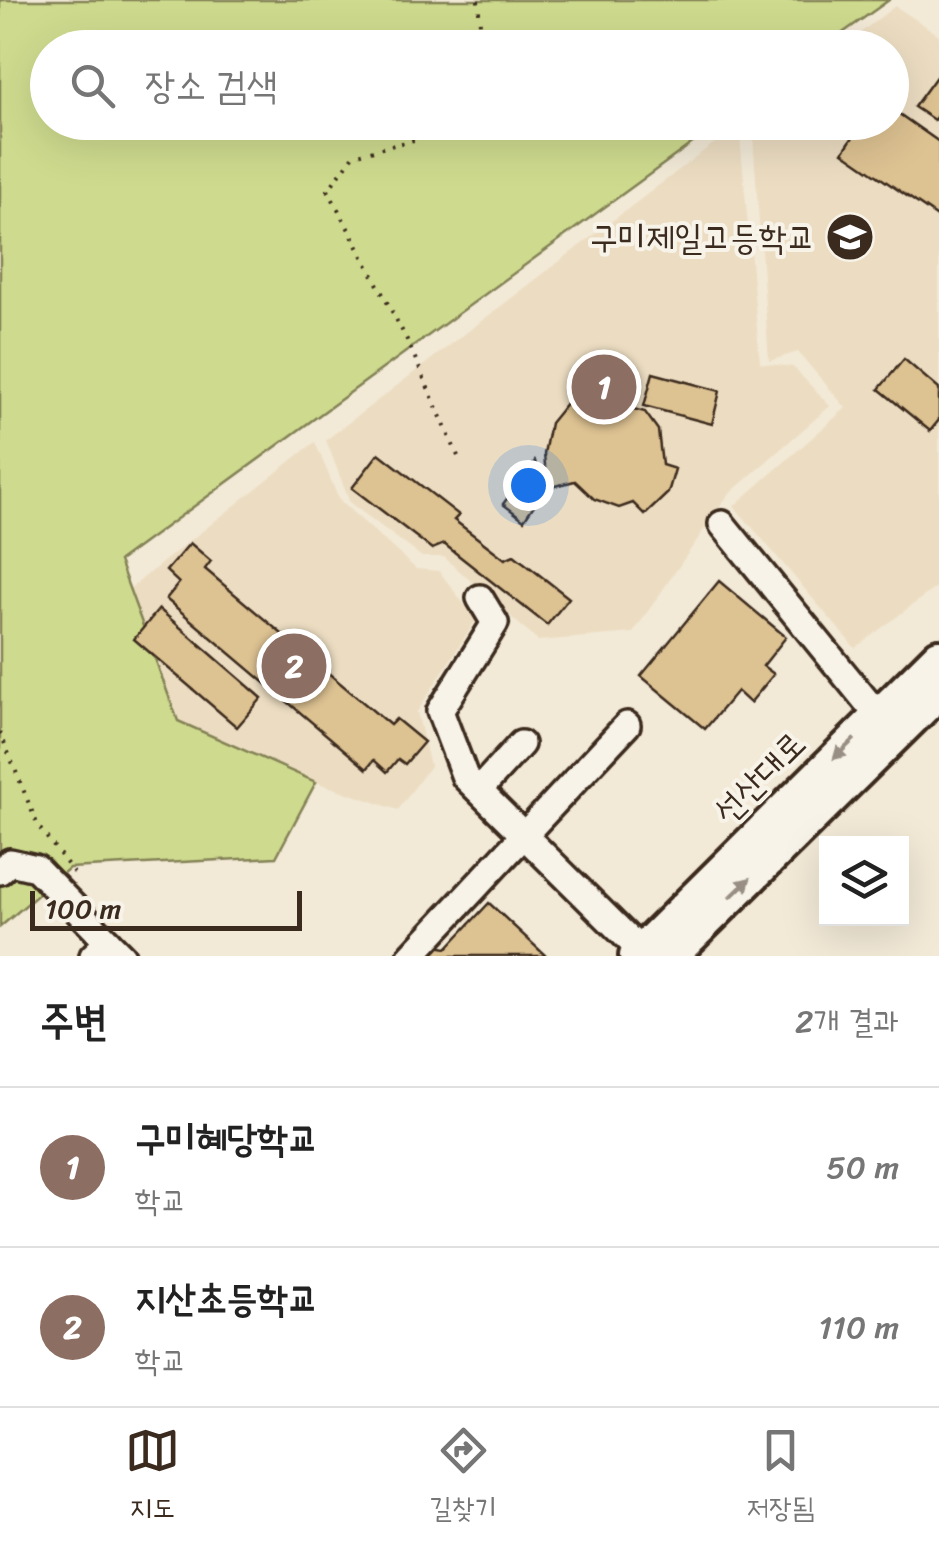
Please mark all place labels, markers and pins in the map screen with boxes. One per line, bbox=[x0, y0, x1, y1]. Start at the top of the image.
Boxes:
place label: 구미제일고등학교 bbox=[590, 206, 815, 268]
school or university icon: 구미제일고등학교 bbox=[824, 211, 876, 263]
pin: 1 bbox=[572, 350, 636, 424]
pin: 2 bbox=[262, 628, 326, 704]

